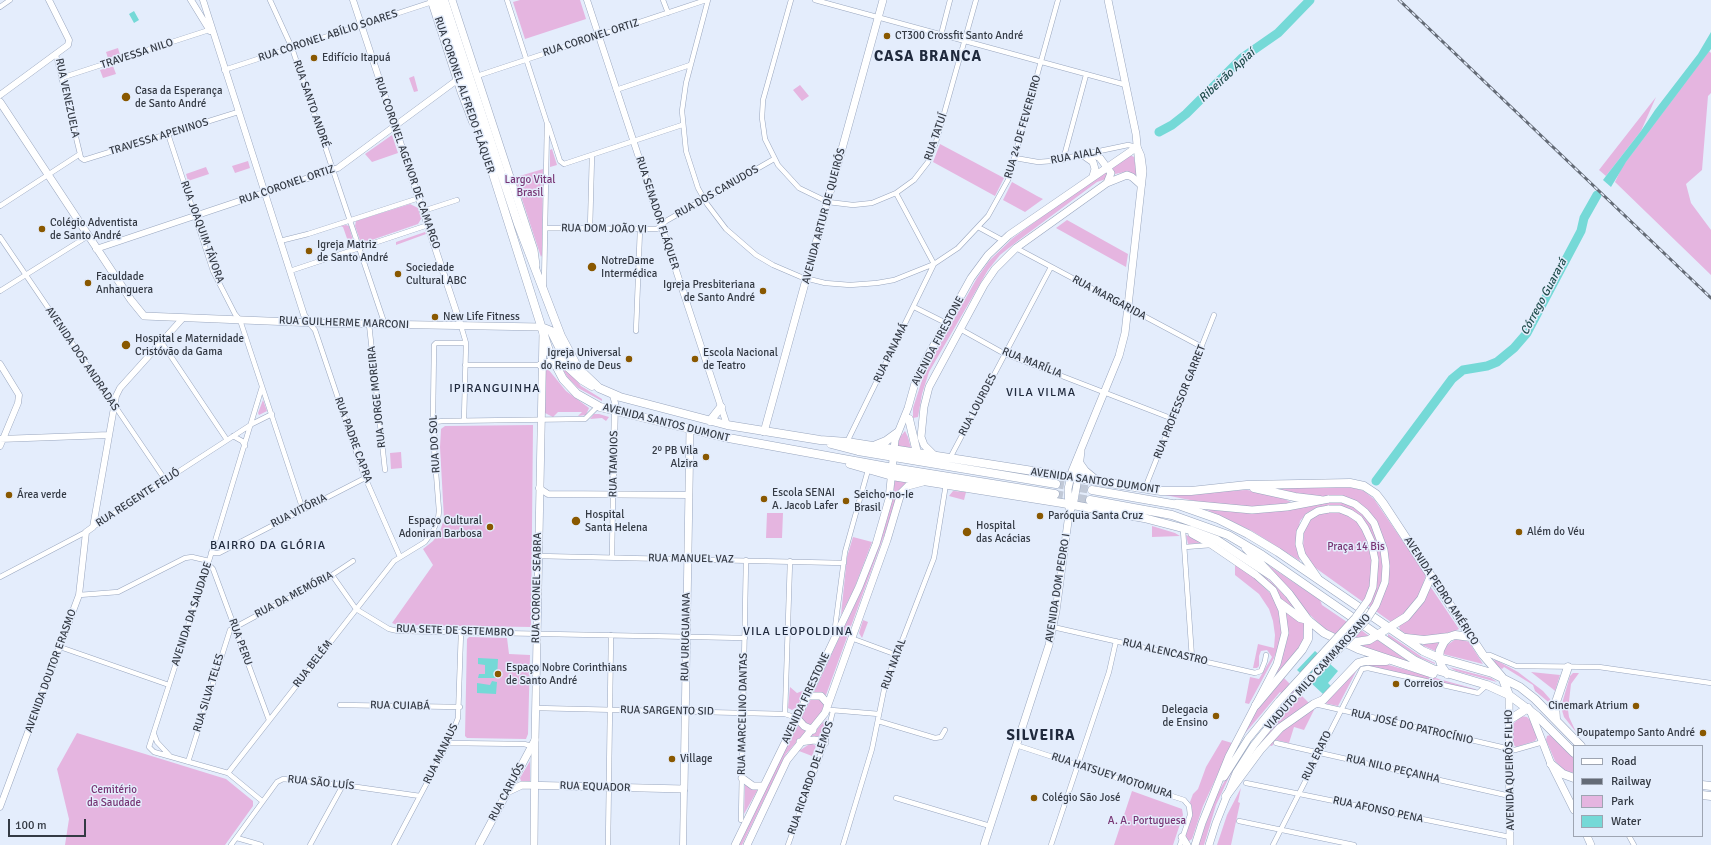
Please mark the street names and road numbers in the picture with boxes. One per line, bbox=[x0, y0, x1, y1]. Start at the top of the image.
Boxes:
street label: RUA CORONEL ABÍLIO SOARES bbox=[257, 7, 399, 65]
street label: RUA CORONEL ALFREDO FLÁQUER bbox=[431, 15, 497, 175]
street label: RUA CORONEL ORTIZ bbox=[541, 16, 641, 60]
street label: TRAVESSA NILO bbox=[99, 36, 175, 72]
street label: RUA VENEZUELA bbox=[52, 57, 82, 139]
street label: RUA SANTO ANDRÉ bbox=[290, 58, 332, 150]
street label: RUA 24 DE FEVEREIRO bbox=[1002, 74, 1044, 180]
street label: RUA CORONEL AGENOR DE CAMARGO bbox=[371, 75, 443, 251]
street label: RUA TATUÍ bbox=[922, 111, 950, 163]
street label: TRAVESSA APENINOS bbox=[108, 116, 210, 158]
street label: RUA AIALA bbox=[1049, 145, 1103, 167]
street label: AVENIDA ARTUR DE QUEIRÓS bbox=[799, 147, 849, 285]
street label: RUA SENADOR FLÁQUER bbox=[632, 155, 682, 271]
street label: RUA CORONEL ORTIZ bbox=[237, 162, 337, 208]
street label: RUA DOS CANUDOS bbox=[673, 163, 761, 221]
street label: RUA JOAQUIM TÁVORA bbox=[177, 179, 227, 285]
street label: RUA DOM JOÃO VI bbox=[561, 222, 647, 236]
street label: RUA MARGARIDA bbox=[1070, 273, 1148, 323]
street label: AVENIDA FIRESTONE bbox=[909, 294, 967, 388]
street label: AVENIDA DOS ANDRADAS bbox=[42, 304, 122, 414]
street label: RUA GUILHERME MARCONI bbox=[279, 314, 409, 332]
street label: RUA PANAMÁ bbox=[871, 321, 911, 385]
street label: RUA PROFESSOR GARRET bbox=[1151, 343, 1209, 461]
street label: RUA JORGE MOREIRA bbox=[365, 345, 389, 449]
street label: RUA MARÍLIA bbox=[1000, 345, 1064, 381]
street label: RUA LOURDES bbox=[956, 372, 1000, 438]
street label: RUA PADRE CAPRA bbox=[331, 395, 375, 485]
street label: AVENIDA SANTOS DUMONT bbox=[601, 401, 731, 445]
street label: RUA DO SOL bbox=[427, 414, 443, 474]
street label: RUA TAMOIOS bbox=[607, 430, 621, 498]
street label: AVENIDA SANTOS DUMONT bbox=[1030, 465, 1160, 497]
street label: RUA REGENTE FEIJÓ bbox=[93, 466, 183, 530]
street label: RUA VITÓRIA bbox=[269, 491, 329, 531]
street label: RUA CORONEL SEABRA bbox=[529, 532, 545, 644]
street label: AVENIDA DOM PEDRO I bbox=[1043, 533, 1073, 643]
street label: AVENIDA PEDRO AMÉRICO bbox=[1401, 534, 1481, 648]
street label: RUA MANUEL VAZ bbox=[648, 552, 734, 566]
street label: AVENIDA DA SAUDADE bbox=[169, 560, 215, 668]
street label: RUA DA MEMÓRIA bbox=[253, 569, 335, 621]
street label: RUA URUGUAIANA bbox=[679, 592, 693, 682]
street label: AVENIDA DOUTOR ERASMO bbox=[23, 608, 79, 734]
street label: VIADUTO MILO CAMMAROSANO bbox=[1262, 611, 1374, 733]
street label: RUA PERU bbox=[225, 617, 255, 667]
street label: RUA SETE DE SETEMBRO bbox=[396, 622, 514, 640]
street label: RUA ALENCASTRO bbox=[1121, 636, 1209, 668]
street label: RUA NATAL bbox=[879, 637, 909, 691]
street label: RUA BELÉM bbox=[290, 638, 336, 690]
street label: AVENIDA FIRESTONE bbox=[779, 650, 833, 746]
street label: RUA SILVA TELES bbox=[191, 652, 227, 734]
street label: RUA MARCELINO DANTAS bbox=[735, 653, 751, 775]
street label: RUA CUIABÁ bbox=[370, 699, 430, 713]
street label: RUA SARGENTO SID bbox=[620, 704, 714, 718]
street label: RUA JOSÉ DO PATROCÍNIO bbox=[1350, 707, 1474, 747]
street label: AVENIDA QUEIRÓS FILHO bbox=[1502, 709, 1518, 831]
street label: RUA RICARDO DE LEMOS bbox=[785, 719, 837, 837]
street label: RUA MANAUS bbox=[421, 722, 461, 786]
street label: RUA ERATO bbox=[1299, 729, 1335, 783]
street label: RUA HATSUEY MOTOMURA bbox=[1050, 750, 1174, 802]
street label: RUA NILO PEÇANHA bbox=[1345, 752, 1441, 786]
street label: RUA CARIJÓS bbox=[486, 761, 528, 823]
street label: RUA SÃO LUÍS bbox=[287, 773, 355, 793]
street label: RUA EQUADOR bbox=[559, 779, 631, 795]
street label: RUA AFONSO PENA bbox=[1331, 794, 1425, 826]

